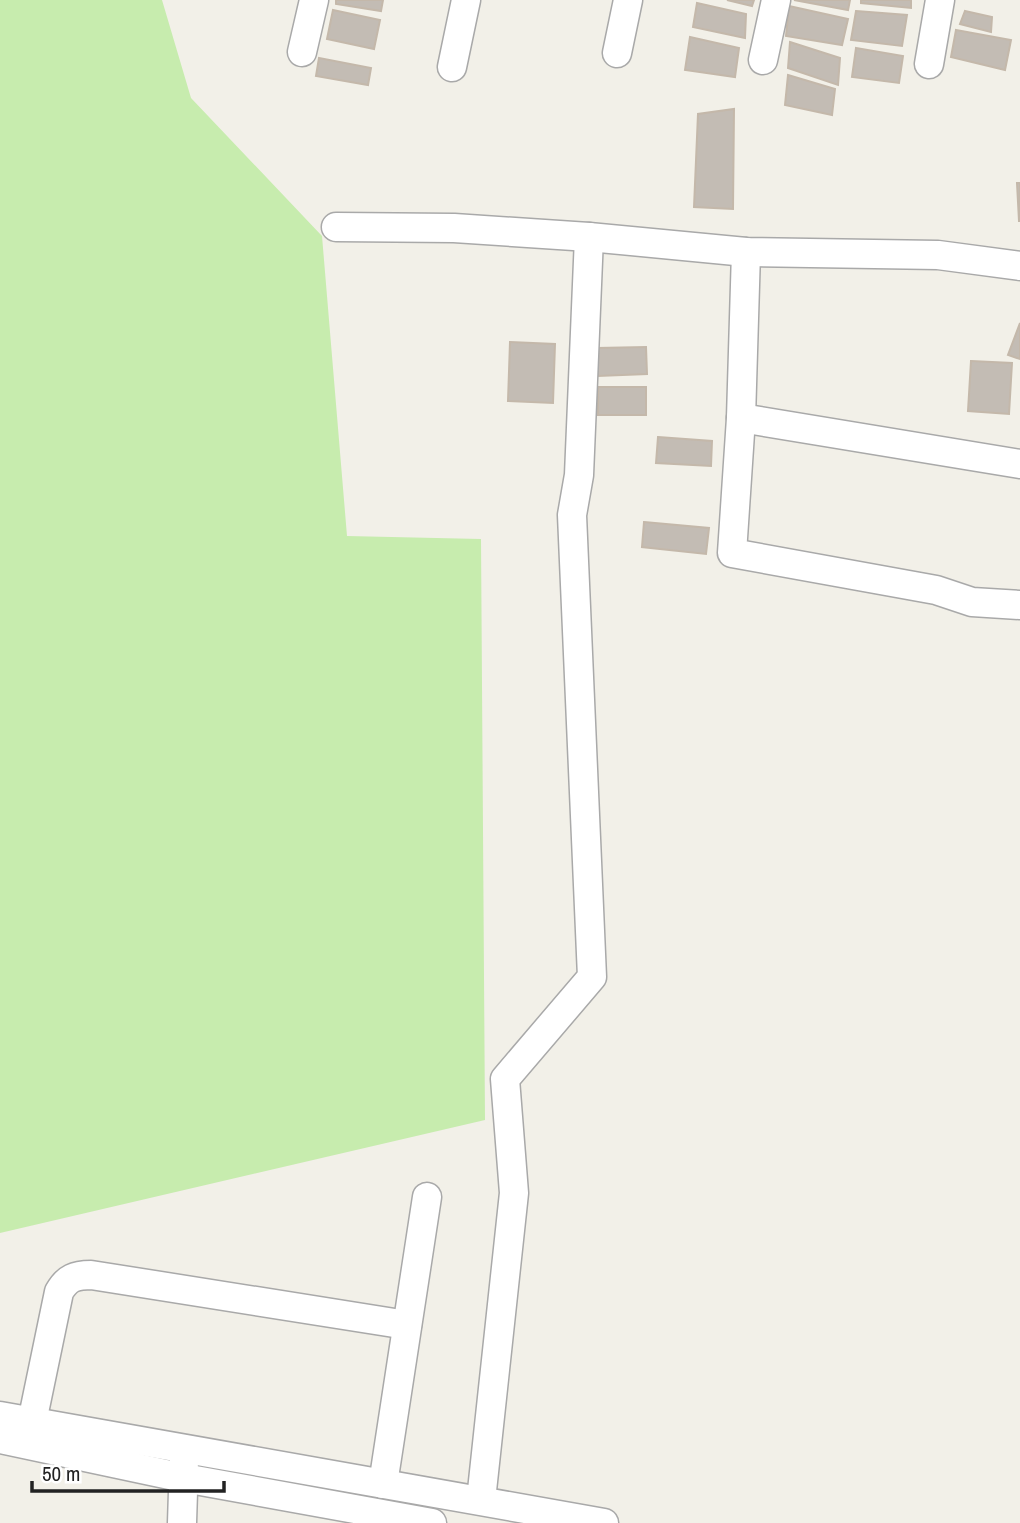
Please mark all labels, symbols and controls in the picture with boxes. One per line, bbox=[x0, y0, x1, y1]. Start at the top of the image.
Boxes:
scale bar bbox=[32, 1450, 224, 1494]
text: 50 m bbox=[42, 1459, 80, 1488]

